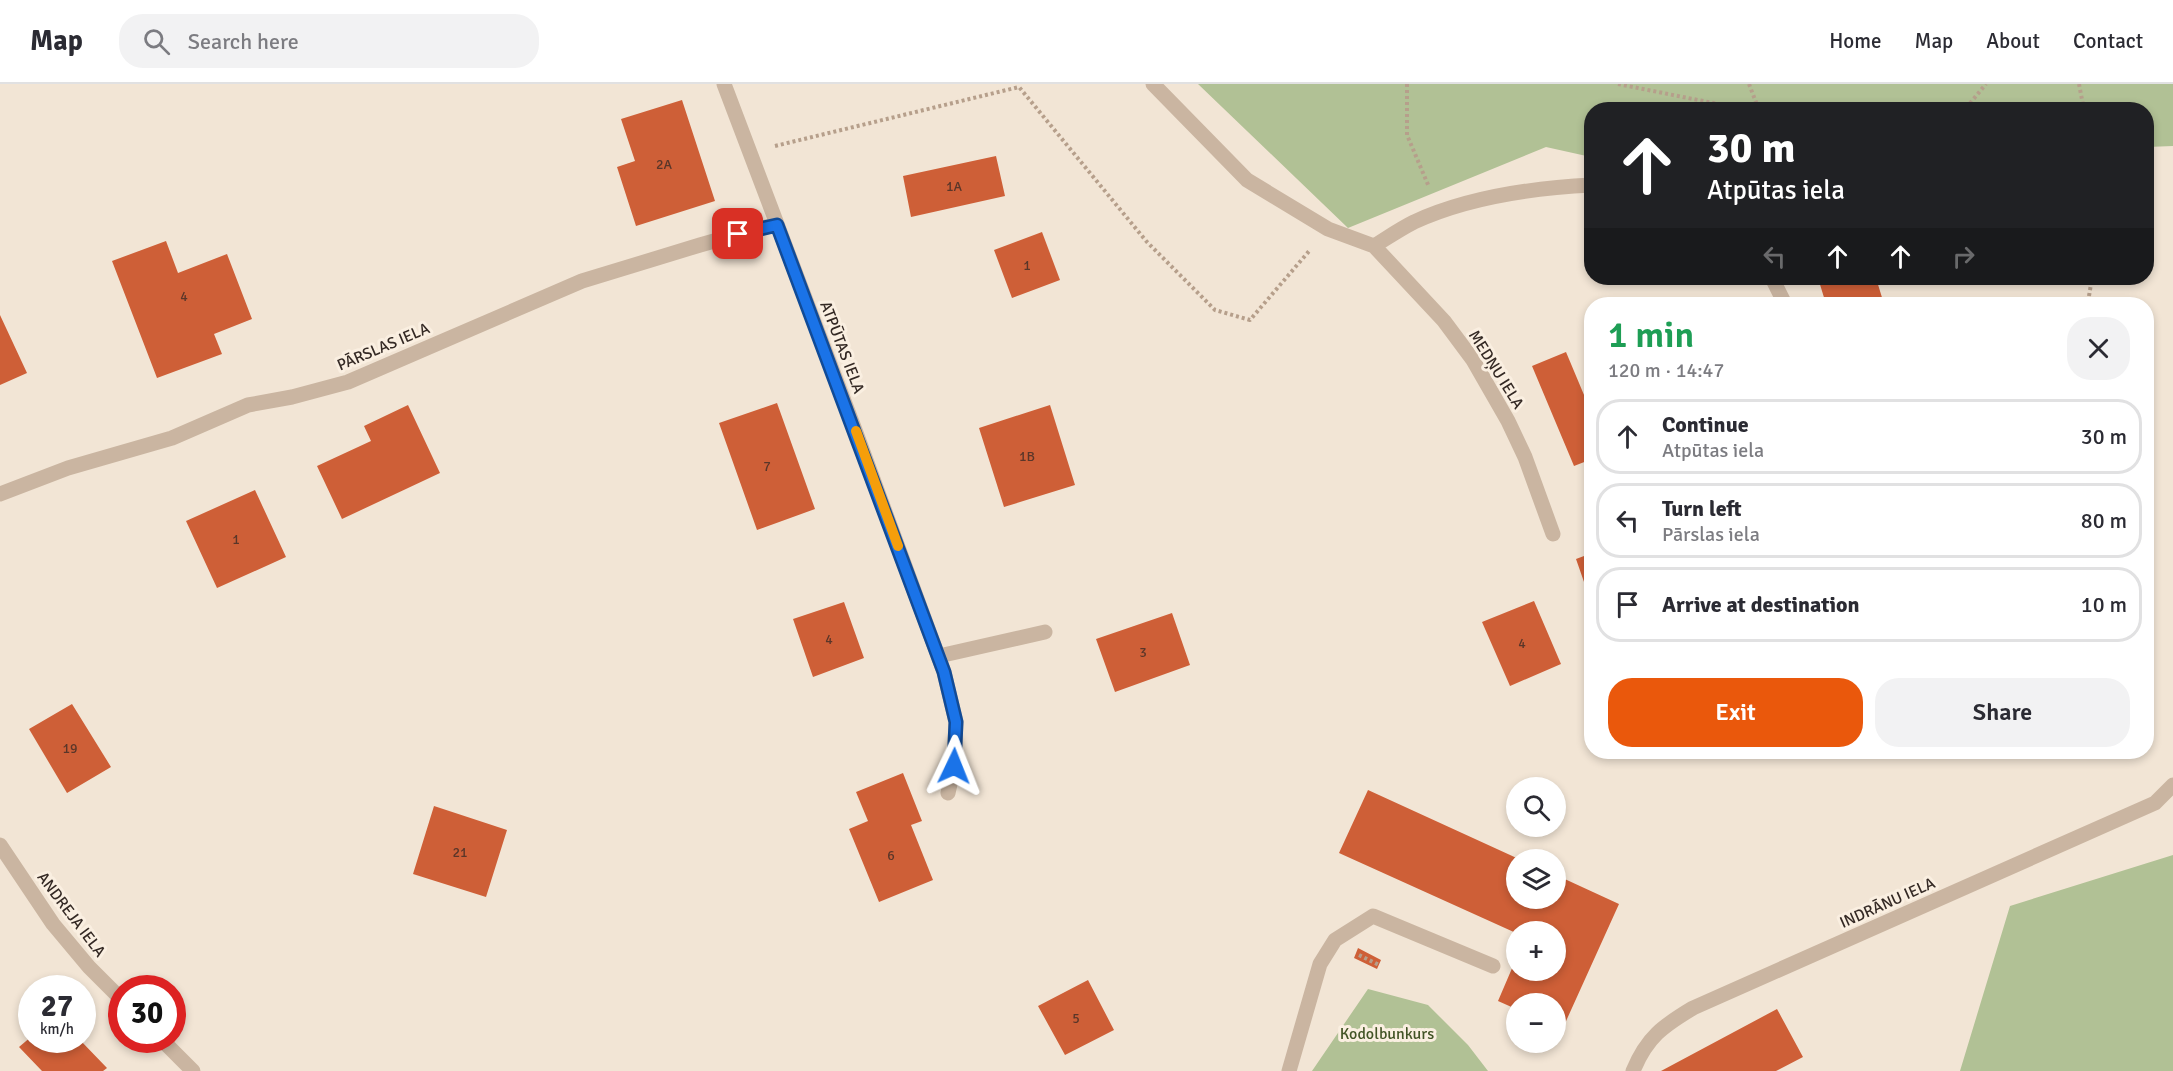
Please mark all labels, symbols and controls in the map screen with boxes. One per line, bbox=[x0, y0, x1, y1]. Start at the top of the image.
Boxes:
search box bbox=[119, 14, 539, 68]
text: Map bbox=[30, 24, 83, 58]
icon: search bbox=[140, 25, 173, 58]
text: Search here bbox=[188, 28, 299, 55]
text: Home bbox=[1829, 28, 1882, 54]
text: Map bbox=[1915, 28, 1953, 54]
text: About bbox=[1986, 28, 2040, 54]
text: Contact bbox=[2073, 28, 2143, 54]
text: 30 m bbox=[1707, 123, 1796, 174]
icon: ahead bbox=[1608, 126, 1686, 204]
house number: 2A bbox=[656, 156, 672, 173]
text: Atpūtas iela bbox=[1707, 174, 1845, 207]
house number: 1A bbox=[946, 178, 962, 195]
pin bbox=[712, 208, 763, 259]
icon: arrive bbox=[721, 217, 754, 250]
icon: left bbox=[1758, 240, 1791, 273]
icon: ahead bbox=[1821, 240, 1854, 273]
icon: ahead bbox=[1884, 240, 1917, 273]
icon: right bbox=[1947, 240, 1980, 273]
house number: 1 bbox=[1023, 257, 1031, 274]
house number: 4 bbox=[180, 288, 188, 305]
street label: ATPŪTAS IELA bbox=[815, 298, 869, 397]
text: 1 min bbox=[1608, 313, 1694, 358]
button: close bbox=[2067, 317, 2130, 380]
street label: PĀRSLAS IELA bbox=[334, 318, 433, 375]
street label: MEDŅU IELA bbox=[1464, 326, 1528, 413]
text: 120 m · 14:47 bbox=[1608, 358, 1724, 383]
text: Continue bbox=[1662, 411, 1749, 438]
icon: ahead bbox=[1611, 420, 1644, 453]
text: 30 m bbox=[2081, 423, 2127, 450]
text: Atpūtas iela bbox=[1662, 438, 1764, 463]
house number: 1B bbox=[1019, 448, 1035, 465]
house number: 7 bbox=[763, 458, 771, 475]
text: Turn left bbox=[1662, 495, 1742, 522]
icon: left bbox=[1611, 504, 1644, 537]
text: 80 m bbox=[2081, 507, 2127, 534]
text: Pārslas iela bbox=[1662, 522, 1760, 547]
house number: 1 bbox=[232, 531, 240, 548]
icon: arrive bbox=[1611, 588, 1644, 621]
text: Arrive at destination bbox=[1662, 591, 1859, 618]
text: 10 m bbox=[2081, 591, 2127, 618]
house number: 4 bbox=[825, 631, 833, 648]
house number: 4 bbox=[1518, 635, 1526, 652]
house number: 3 bbox=[1139, 644, 1147, 661]
button: Exit bbox=[1608, 678, 1863, 747]
button: Share bbox=[1875, 678, 2130, 747]
position arrow bbox=[922, 734, 986, 798]
house number: 19 bbox=[62, 740, 78, 757]
map controls bbox=[1506, 777, 1566, 1053]
button: search bbox=[1506, 777, 1566, 837]
house number: 21 bbox=[452, 844, 468, 861]
house number: 6 bbox=[887, 847, 895, 864]
button: layers bbox=[1506, 849, 1566, 909]
street label: ANDREJA IELA bbox=[33, 868, 110, 961]
street label: INDRĀNU IELA bbox=[1837, 873, 1938, 933]
button: + bbox=[1506, 921, 1566, 981]
speed limit sign: 30 bbox=[108, 975, 186, 1053]
text: 27 bbox=[41, 988, 73, 1025]
button: − bbox=[1506, 993, 1566, 1053]
house number: 5 bbox=[1072, 1010, 1080, 1027]
text: km/h bbox=[40, 1020, 74, 1038]
park label: Kodolbunkurs bbox=[1340, 1024, 1434, 1044]

